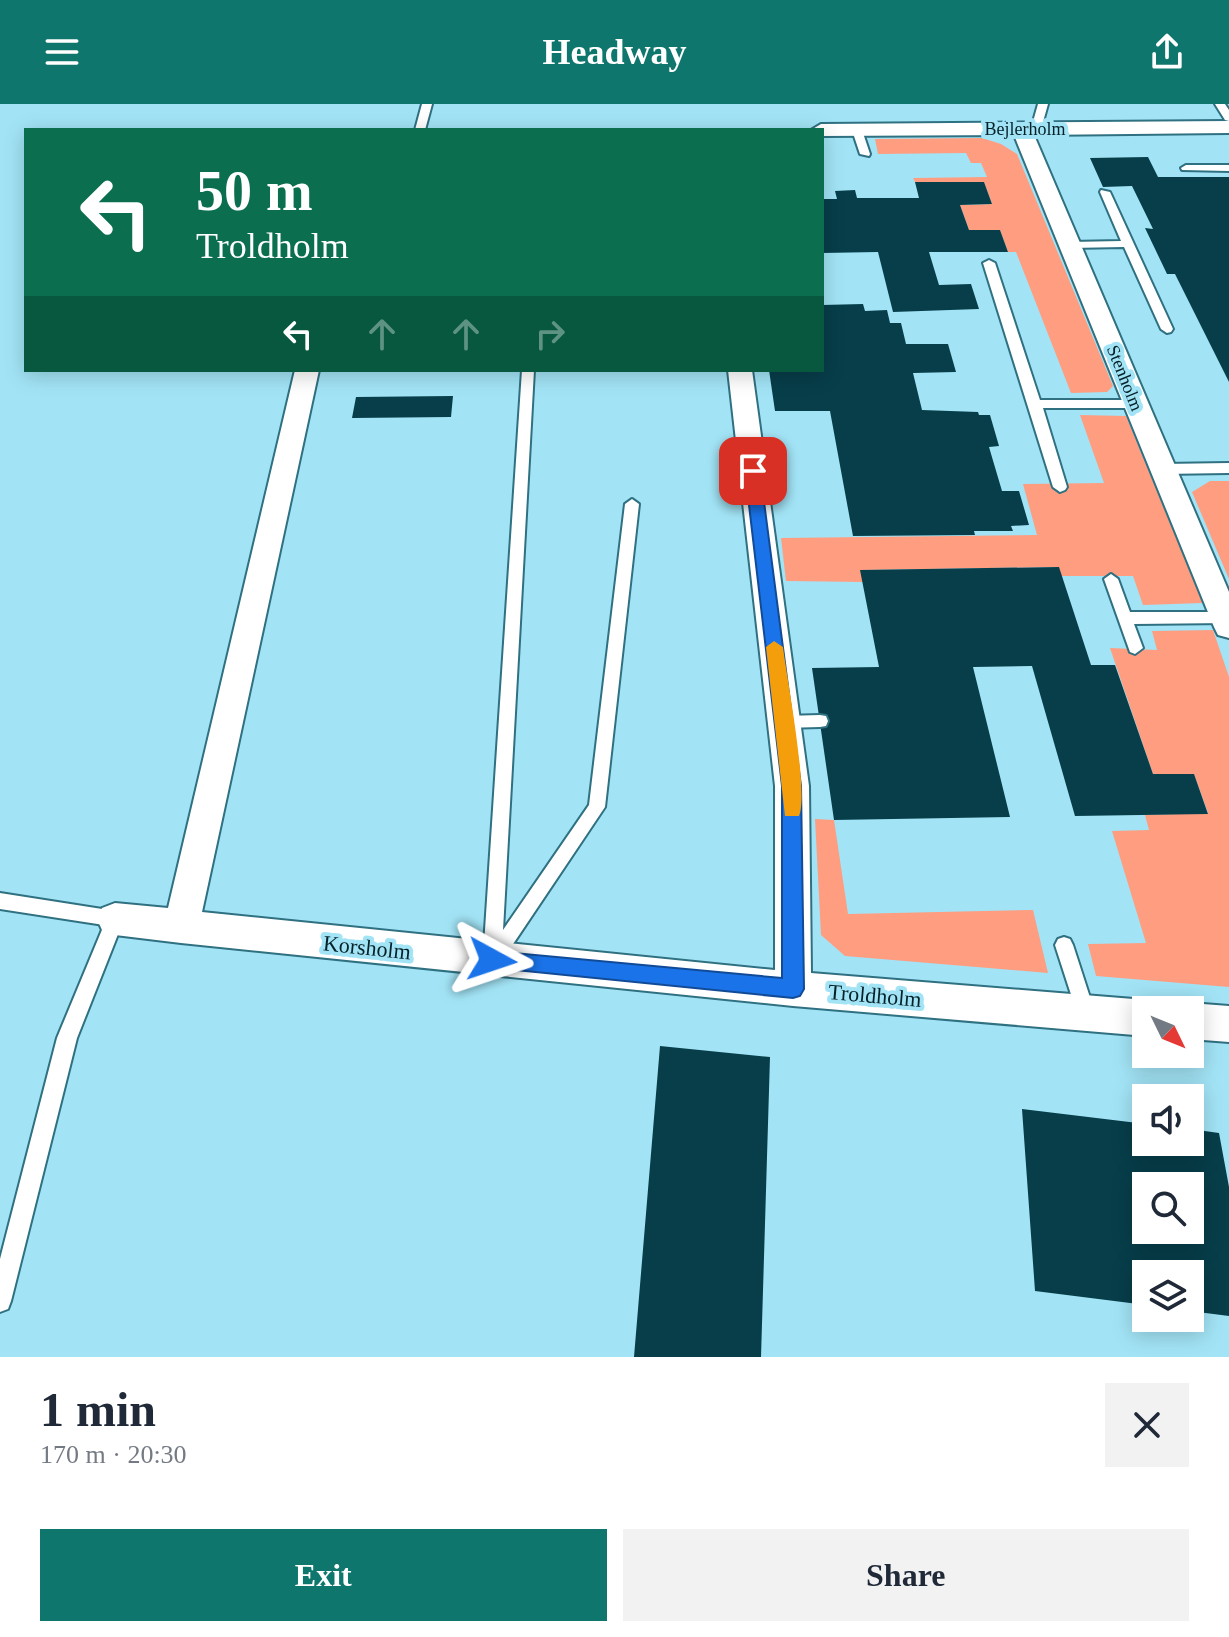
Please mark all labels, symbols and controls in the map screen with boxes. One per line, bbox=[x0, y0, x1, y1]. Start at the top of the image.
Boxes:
icon: menu bbox=[40, 30, 84, 74]
icon: share bbox=[1145, 30, 1189, 74]
text: Headway bbox=[543, 32, 687, 72]
street label: Bejlerholm bbox=[985, 119, 1065, 139]
icon: left bbox=[64, 160, 168, 264]
text: 50 m bbox=[196, 160, 313, 222]
text: Troldholm bbox=[196, 226, 349, 266]
icon: left bbox=[276, 312, 320, 356]
icon: ahead bbox=[360, 312, 404, 356]
icon: ahead bbox=[444, 312, 488, 356]
icon: right bbox=[528, 312, 572, 356]
street label: Stenholm bbox=[1103, 342, 1147, 414]
pin bbox=[719, 437, 787, 505]
icon: arrive bbox=[731, 449, 775, 493]
position arrow bbox=[450, 918, 534, 1002]
street label: Korsholm bbox=[322, 930, 412, 965]
street label: Troldholm bbox=[827, 979, 923, 1012]
north arrow bbox=[1132, 996, 1204, 1068]
map controls bbox=[1132, 996, 1204, 1332]
button: sound bbox=[1132, 1084, 1204, 1156]
button: search bbox=[1132, 1172, 1204, 1244]
button: layers bbox=[1132, 1260, 1204, 1332]
text: 1 min bbox=[40, 1383, 156, 1436]
button: close bbox=[1105, 1383, 1189, 1467]
text: 170 m · 20:30 bbox=[40, 1440, 187, 1469]
button: Exit bbox=[40, 1529, 607, 1621]
button: Share bbox=[623, 1529, 1189, 1621]

